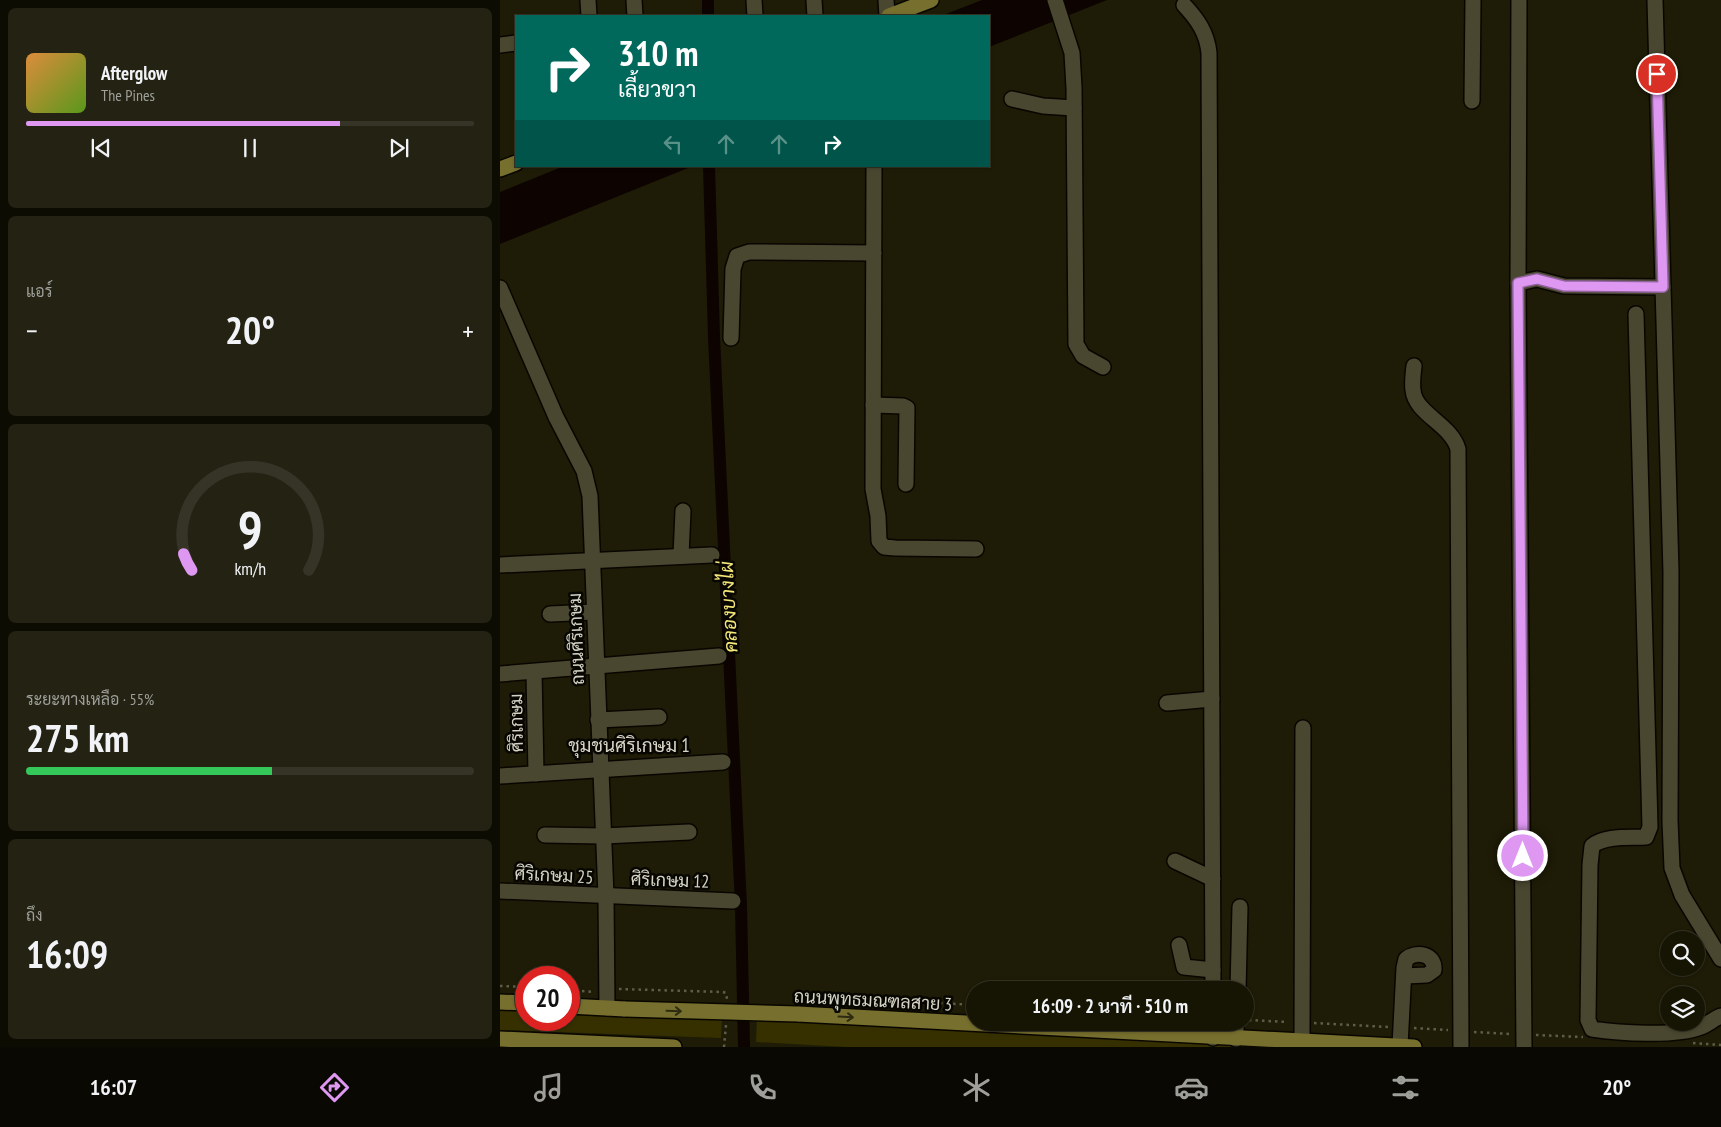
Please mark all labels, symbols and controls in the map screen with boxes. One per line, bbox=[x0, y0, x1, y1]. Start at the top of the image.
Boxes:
text: 310 m bbox=[618, 30, 699, 76]
icon: right bbox=[535, 35, 600, 100]
pin bbox=[1636, 53, 1678, 95]
icon: arrive bbox=[1643, 60, 1671, 88]
text: Afterglow bbox=[101, 61, 167, 85]
text: เลี้ยวขวา bbox=[618, 75, 696, 103]
text: The Pines bbox=[101, 85, 155, 105]
icon: left bbox=[659, 130, 687, 158]
icon: ahead bbox=[712, 130, 740, 158]
icon: ahead bbox=[765, 130, 793, 158]
icon: right bbox=[818, 130, 846, 158]
icon: previous bbox=[87, 134, 115, 162]
icon: pause bbox=[236, 134, 264, 162]
icon: next bbox=[385, 134, 413, 162]
text: แอร์ bbox=[26, 281, 52, 301]
text: 20° bbox=[225, 305, 275, 354]
text: − bbox=[26, 312, 38, 349]
text: + bbox=[462, 312, 474, 349]
text: 9 bbox=[238, 496, 262, 563]
text: km/h bbox=[234, 557, 266, 580]
water label: คลองบางไผ่ bbox=[714, 560, 742, 653]
street label: ถนนศิริเกษม bbox=[563, 593, 589, 685]
text: ระยะทางเหลือ · 55% bbox=[26, 689, 154, 709]
street label: ศิริเกษม bbox=[504, 693, 528, 753]
text: 275 km bbox=[26, 713, 129, 762]
district label: ชุมชนศิริเกษม 1 bbox=[568, 733, 690, 758]
position arrow bbox=[1496, 829, 1548, 881]
street label: ศิริเกษม 25 bbox=[514, 861, 594, 889]
street label: ศิริเกษม 12 bbox=[630, 867, 710, 893]
text: ถึง bbox=[26, 905, 43, 925]
text: 16:09 bbox=[26, 929, 108, 978]
map controls bbox=[1660, 931, 1705, 1031]
button: search bbox=[1660, 931, 1705, 976]
speed limit sign: 20 bbox=[515, 966, 580, 1031]
street label: ถนนพุทธมณฑลสาย 3 bbox=[793, 984, 953, 1017]
button: layers bbox=[1660, 986, 1705, 1031]
text: 16:09 · 2 นาที · 510 m bbox=[1032, 994, 1188, 1018]
one-way arrow bbox=[666, 1006, 682, 1015]
one-way arrow bbox=[838, 1012, 854, 1021]
icon: directions bbox=[317, 1070, 352, 1105]
icon: music bbox=[531, 1070, 566, 1105]
icon: phone bbox=[745, 1070, 780, 1105]
icon: climate bbox=[959, 1070, 994, 1105]
icon: car bbox=[1174, 1070, 1209, 1105]
icon: filters bbox=[1388, 1070, 1423, 1105]
text: 16:07 bbox=[90, 1073, 137, 1101]
text: 20° bbox=[1602, 1073, 1631, 1101]

